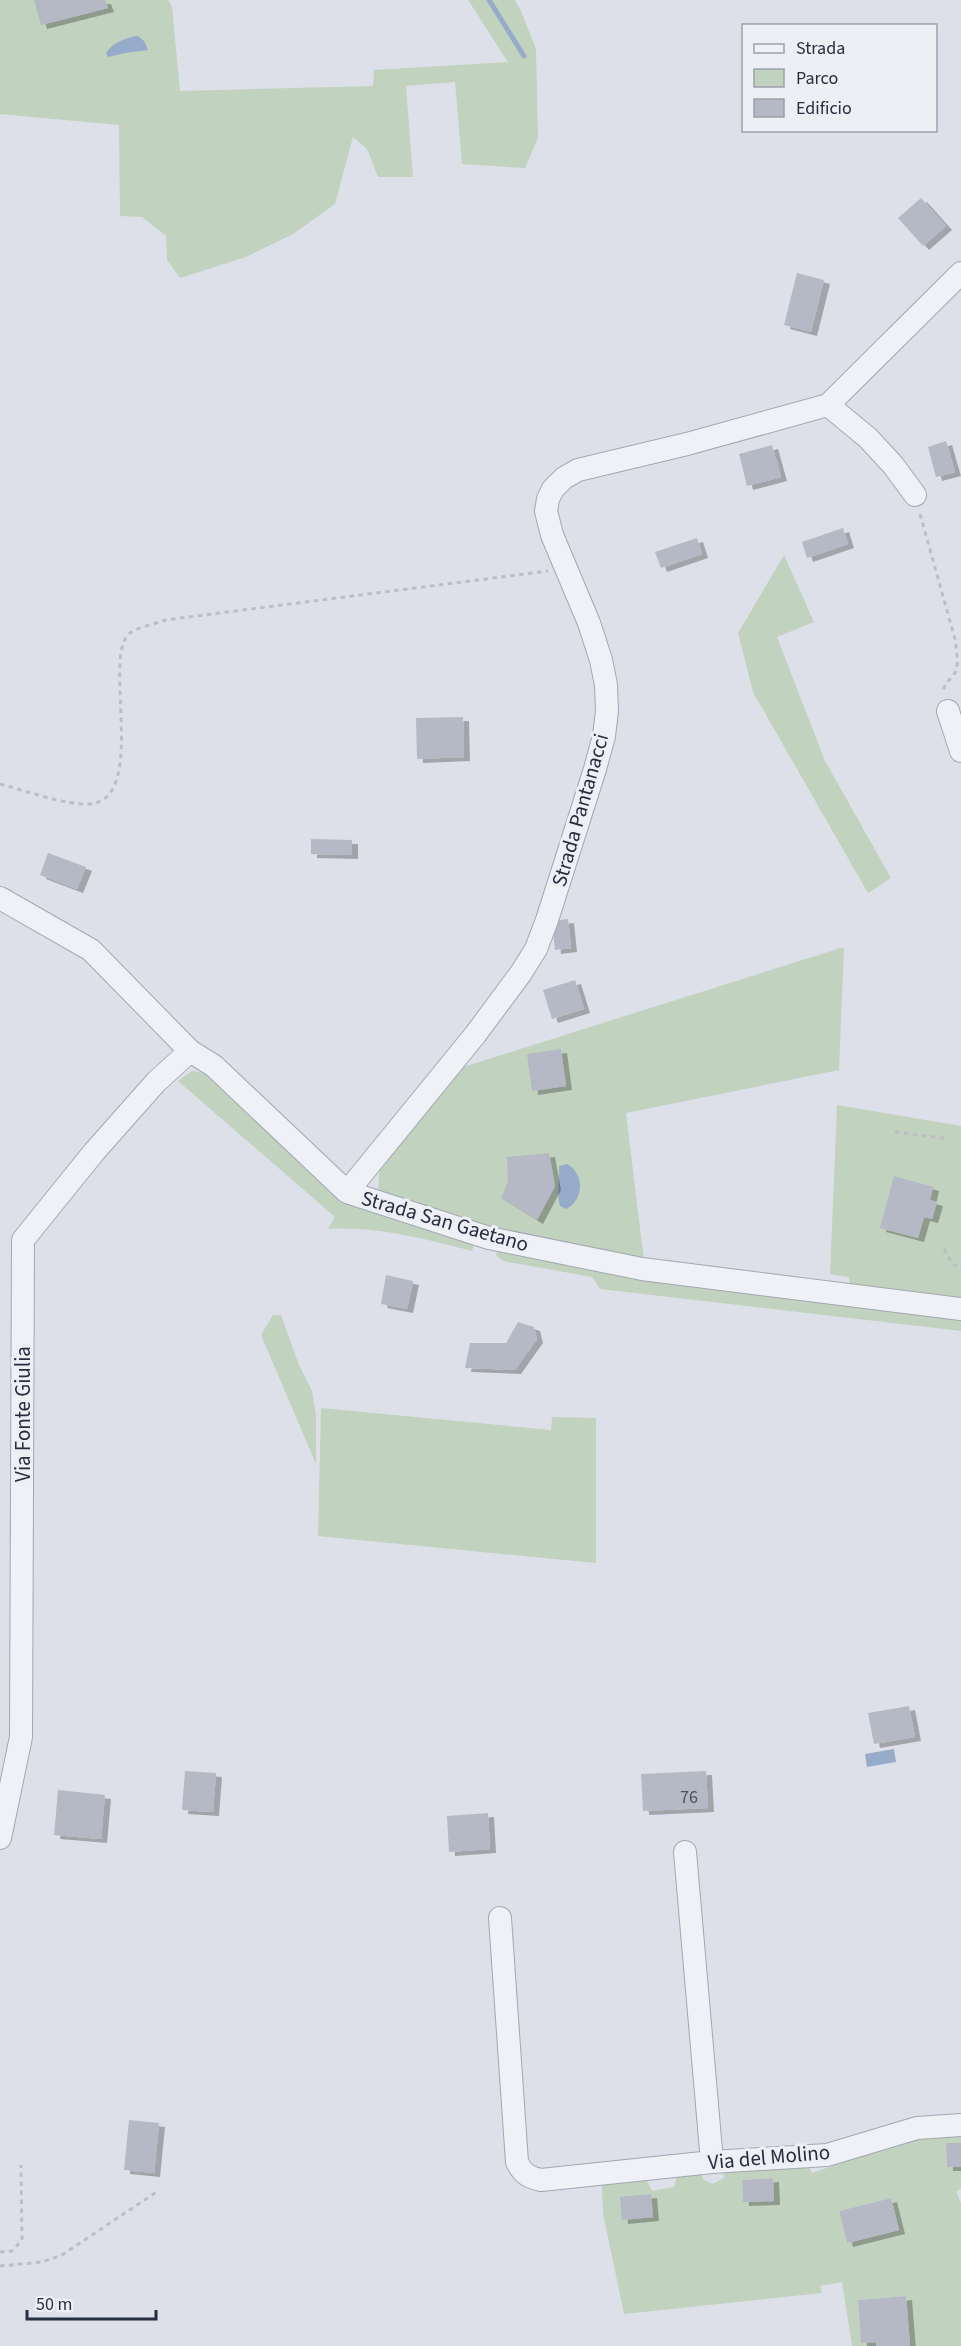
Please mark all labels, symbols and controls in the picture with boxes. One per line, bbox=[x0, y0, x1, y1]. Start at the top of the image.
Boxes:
legend bbox=[742, 24, 937, 132]
text: Strada bbox=[796, 36, 845, 61]
text: Parco bbox=[796, 66, 838, 91]
text: Edificio bbox=[796, 96, 852, 121]
street label: Strada Pantanacci bbox=[544, 730, 616, 890]
street label: Strada San Gaetano bbox=[358, 1183, 532, 1259]
street label: Via Fonte Giulia bbox=[8, 1346, 38, 1482]
house number: 76 bbox=[680, 1785, 698, 1810]
street label: Via del Molino bbox=[707, 2137, 831, 2177]
scale bar bbox=[27, 2283, 156, 2321]
text: 50 m bbox=[36, 2292, 72, 2317]

